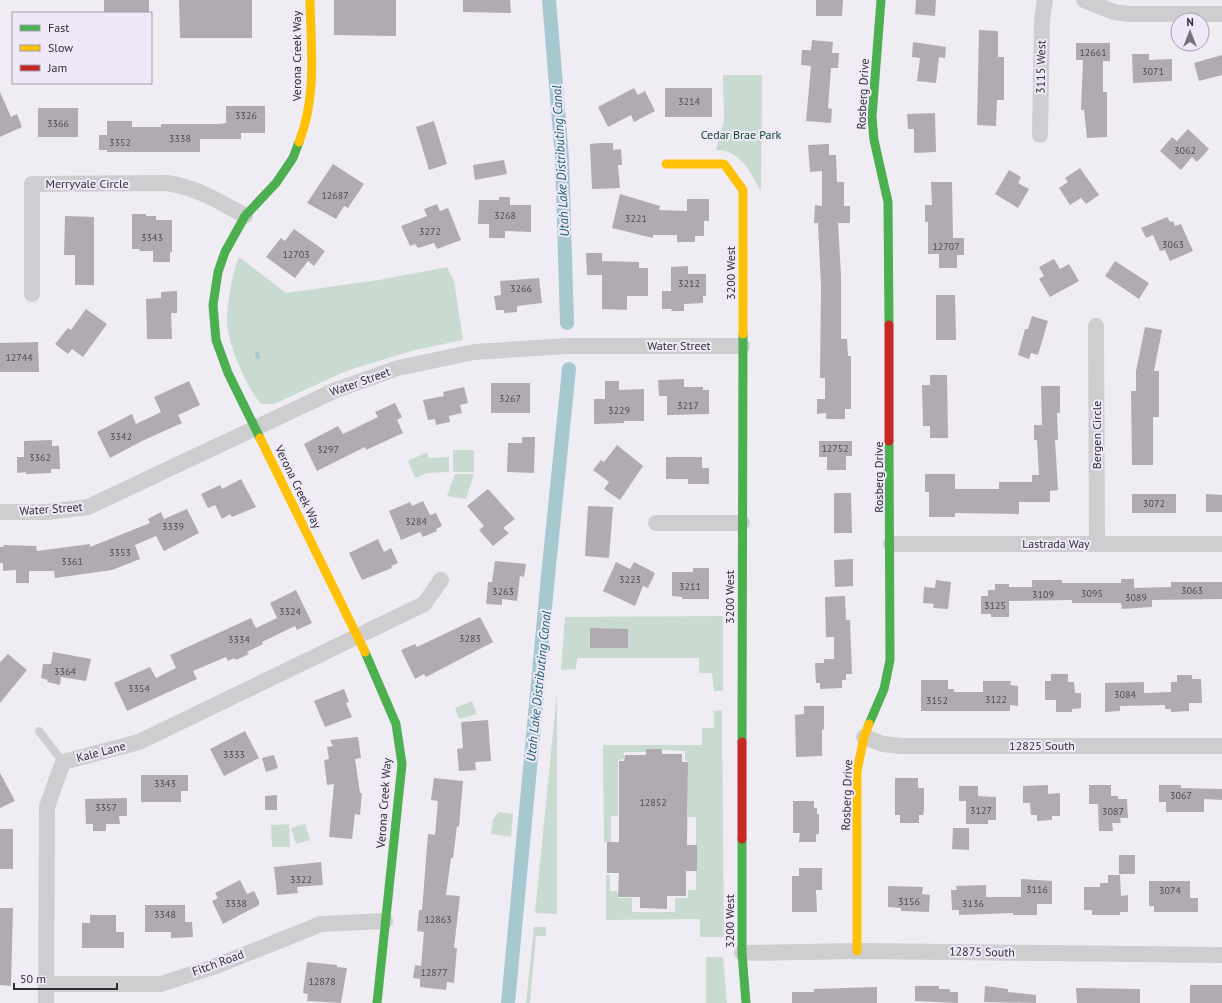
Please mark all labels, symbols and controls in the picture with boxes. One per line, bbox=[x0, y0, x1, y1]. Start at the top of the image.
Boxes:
street label: Verona Creek Way bbox=[289, 10, 304, 102]
legend bbox=[12, 12, 152, 84]
north arrow bbox=[1170, 12, 1210, 52]
text: N bbox=[1186, 15, 1194, 29]
text: Fast bbox=[48, 20, 69, 35]
text: Slow bbox=[48, 40, 73, 55]
street label: 3115 West bbox=[1033, 40, 1048, 94]
house number: 12661 bbox=[1079, 46, 1107, 59]
street label: Rosberg Drive bbox=[853, 58, 872, 130]
text: Jam bbox=[47, 60, 67, 75]
house number: 3071 bbox=[1142, 65, 1164, 78]
water label: Utah Lake Distributing Canal bbox=[548, 84, 573, 237]
house number: 3214 bbox=[678, 95, 700, 108]
house number: 3326 bbox=[235, 109, 257, 122]
house number: 3366 bbox=[47, 117, 69, 130]
park label: Cedar Brae Park bbox=[701, 127, 782, 142]
house number: 3338 bbox=[169, 132, 191, 145]
house number: 3352 bbox=[109, 136, 131, 149]
house number: 3062 bbox=[1174, 144, 1196, 157]
street label: Merryvale Circle bbox=[45, 176, 129, 191]
house number: 12687 bbox=[321, 189, 349, 202]
house number: 3268 bbox=[494, 209, 516, 222]
house number: 3221 bbox=[625, 212, 647, 225]
house number: 3272 bbox=[419, 225, 441, 238]
house number: 3343 bbox=[141, 231, 163, 244]
house number: 3063 bbox=[1162, 238, 1184, 251]
house number: 12707 bbox=[932, 240, 960, 253]
street label: 3200 West bbox=[723, 246, 738, 300]
house number: 12703 bbox=[282, 248, 310, 261]
house number: 3212 bbox=[678, 277, 700, 290]
house number: 3266 bbox=[510, 282, 532, 295]
street label: Water Street bbox=[647, 338, 711, 353]
house number: 12744 bbox=[5, 351, 33, 364]
street label: Water Street bbox=[327, 364, 392, 399]
house number: 3267 bbox=[499, 392, 521, 405]
house number: 3217 bbox=[677, 399, 699, 412]
street label: Bergen Circle bbox=[1089, 401, 1104, 469]
house number: 3229 bbox=[608, 404, 630, 417]
house number: 3342 bbox=[110, 430, 132, 443]
street label: Rosberg Drive bbox=[871, 441, 886, 513]
street label: Verona Creek Way bbox=[271, 442, 325, 531]
house number: 12752 bbox=[821, 442, 849, 455]
house number: 3297 bbox=[317, 443, 339, 456]
house number: 3362 bbox=[29, 451, 51, 464]
house number: 3072 bbox=[1143, 497, 1165, 510]
street label: Water Street bbox=[19, 499, 83, 518]
house number: 3284 bbox=[405, 515, 427, 528]
house number: 3339 bbox=[162, 520, 184, 533]
street label: Lastrada Way bbox=[1022, 536, 1090, 551]
house number: 3353 bbox=[109, 546, 131, 559]
house number: 3361 bbox=[61, 555, 83, 568]
street label: 3200 West bbox=[722, 570, 737, 624]
house number: 3223 bbox=[619, 573, 641, 586]
house number: 3211 bbox=[679, 580, 701, 593]
house number: 3063 bbox=[1181, 584, 1203, 597]
house number: 3263 bbox=[492, 585, 514, 598]
house number: 3095 bbox=[1081, 587, 1103, 600]
house number: 3109 bbox=[1032, 588, 1054, 601]
house number: 3089 bbox=[1125, 591, 1147, 604]
house number: 3125 bbox=[984, 599, 1006, 612]
house number: 3324 bbox=[279, 605, 301, 618]
water label: Utah Lake Distributing Canal bbox=[522, 609, 555, 762]
house number: 3283 bbox=[459, 632, 481, 645]
house number: 3334 bbox=[228, 633, 250, 646]
house number: 3364 bbox=[54, 665, 76, 678]
house number: 3354 bbox=[128, 682, 150, 695]
house number: 3084 bbox=[1114, 688, 1136, 701]
house number: 3122 bbox=[985, 693, 1007, 706]
house number: 3152 bbox=[926, 694, 948, 707]
street label: Kale Lane bbox=[75, 738, 127, 765]
street label: 12825 South bbox=[1009, 738, 1075, 753]
house number: 3333 bbox=[223, 748, 245, 761]
street label: Verona Creek Way bbox=[373, 757, 394, 850]
street label: Rosberg Drive bbox=[838, 759, 855, 831]
house number: 3343 bbox=[154, 777, 176, 790]
house number: 3067 bbox=[1170, 789, 1192, 802]
house number: 12852 bbox=[639, 796, 667, 809]
house number: 3357 bbox=[95, 801, 117, 814]
house number: 3127 bbox=[970, 804, 992, 817]
house number: 3087 bbox=[1102, 805, 1124, 818]
house number: 3322 bbox=[290, 873, 312, 886]
house number: 3116 bbox=[1026, 883, 1048, 896]
house number: 3074 bbox=[1159, 884, 1181, 897]
street label: 3200 West bbox=[722, 894, 737, 948]
house number: 3156 bbox=[898, 895, 920, 908]
house number: 3338 bbox=[225, 897, 247, 910]
house number: 3136 bbox=[962, 897, 984, 910]
house number: 3348 bbox=[154, 908, 176, 921]
house number: 12863 bbox=[424, 913, 452, 926]
street label: 12875 South bbox=[949, 943, 1015, 960]
street label: Fitch Road bbox=[190, 946, 246, 979]
scale bar bbox=[14, 965, 117, 991]
house number: 12877 bbox=[420, 966, 448, 979]
text: 50 m bbox=[20, 971, 46, 986]
house number: 12878 bbox=[308, 975, 336, 988]

